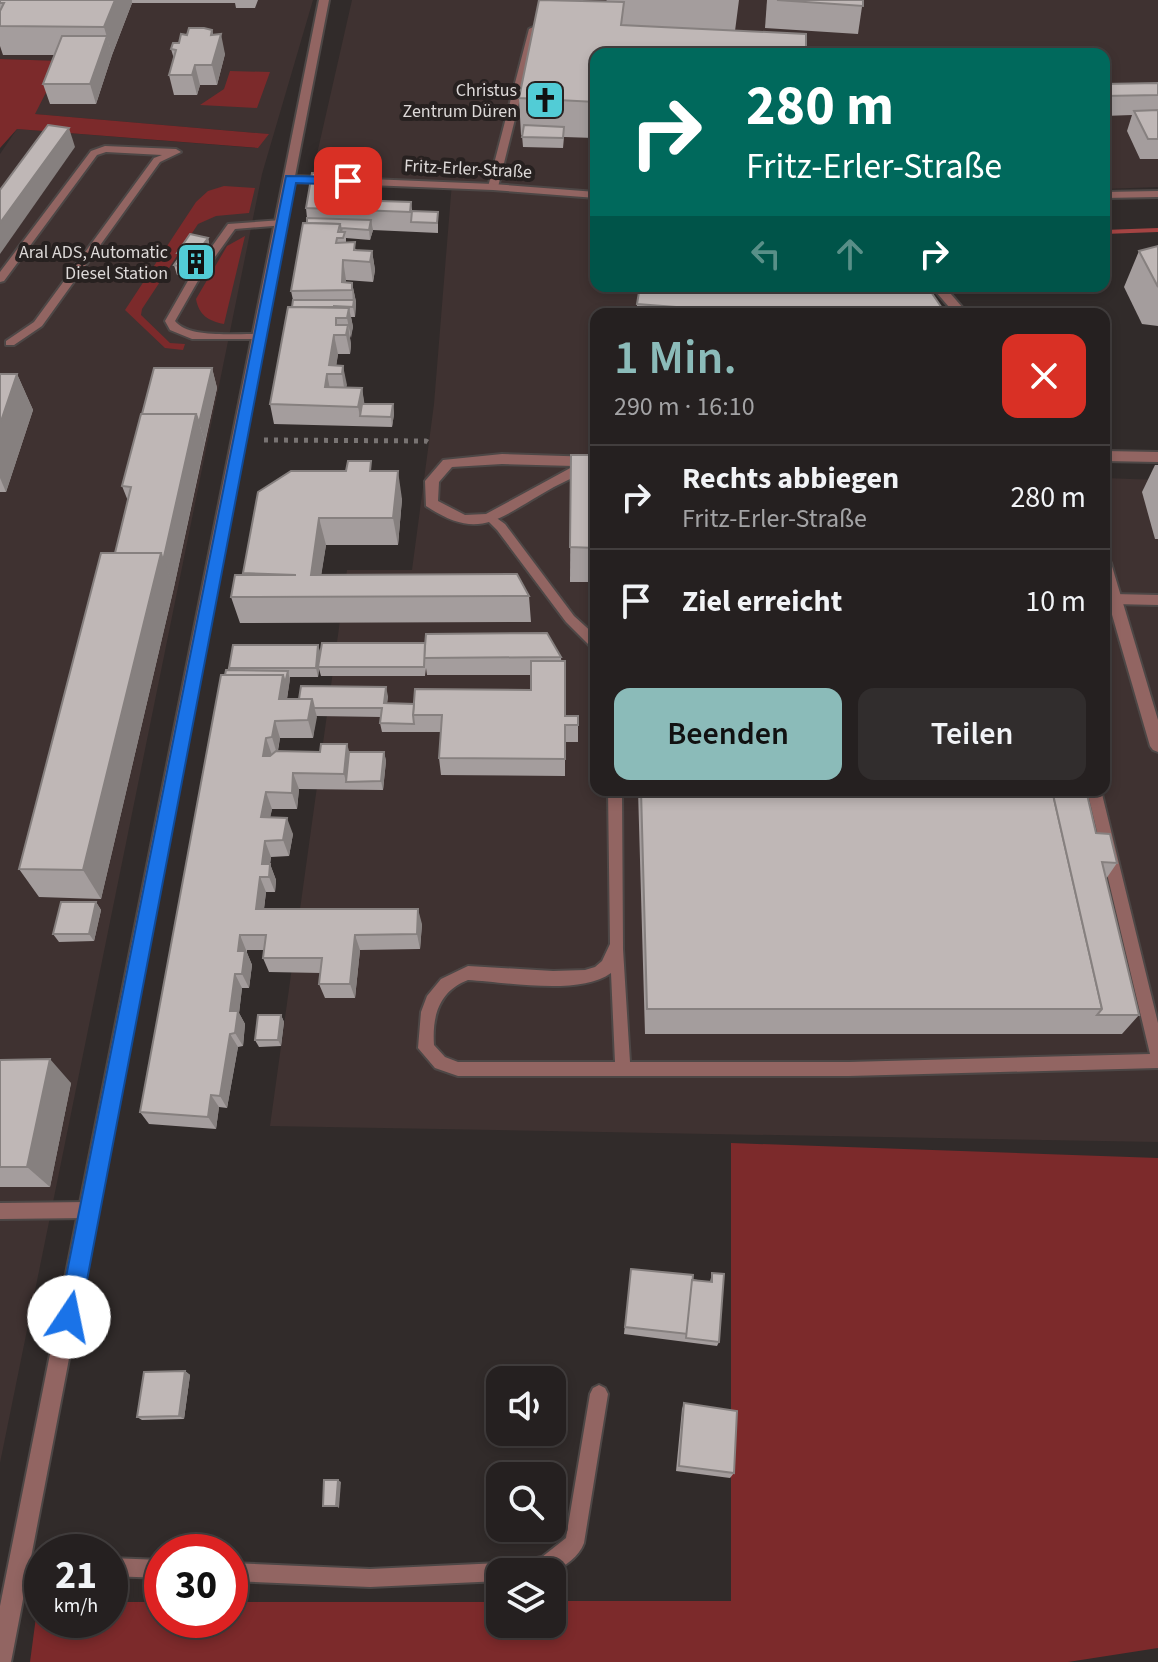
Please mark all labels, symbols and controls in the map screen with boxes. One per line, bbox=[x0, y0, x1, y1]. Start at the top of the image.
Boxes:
text: 280 m bbox=[746, 67, 894, 146]
place label: Christus Zentrum Düren bbox=[403, 78, 517, 124]
church icon: Christus Zentrum Düren bbox=[524, 79, 566, 121]
icon: right bbox=[614, 80, 718, 184]
text: Fritz-Erler-Straße bbox=[746, 141, 1002, 192]
pin bbox=[314, 147, 382, 215]
street label: Fritz-Erler-Straße bbox=[403, 153, 533, 185]
icon: arrive bbox=[326, 159, 370, 203]
icon: left bbox=[744, 232, 788, 276]
icon: ahead bbox=[828, 232, 872, 276]
icon: right bbox=[912, 232, 956, 276]
place label: Aral ADS, Automatic Diesel Station bbox=[19, 240, 168, 286]
building icon: Aral ADS, Automatic Diesel Station bbox=[175, 241, 217, 283]
text: 1 Min. bbox=[614, 324, 737, 392]
button: close bbox=[1002, 334, 1086, 418]
text: 290 m · 16:10 bbox=[614, 388, 755, 425]
text: Rechts abbiegen bbox=[682, 457, 899, 500]
icon: right bbox=[614, 475, 658, 519]
text: 280 m bbox=[1010, 476, 1086, 519]
text: Fritz-Erler-Straße bbox=[682, 500, 867, 537]
icon: arrive bbox=[614, 579, 658, 623]
text: Ziel erreicht bbox=[682, 580, 842, 623]
text: 10 m bbox=[1025, 580, 1086, 623]
button: Beenden bbox=[614, 688, 842, 780]
button: Teilen bbox=[858, 688, 1086, 780]
position arrow bbox=[27, 1275, 111, 1359]
map controls bbox=[486, 1366, 566, 1638]
button: sound bbox=[486, 1366, 566, 1446]
button: search bbox=[486, 1462, 566, 1542]
speed limit sign: 30 bbox=[144, 1534, 248, 1638]
text: 21 bbox=[55, 1547, 97, 1604]
button: layers bbox=[486, 1558, 566, 1638]
text: km/h bbox=[54, 1592, 98, 1620]

